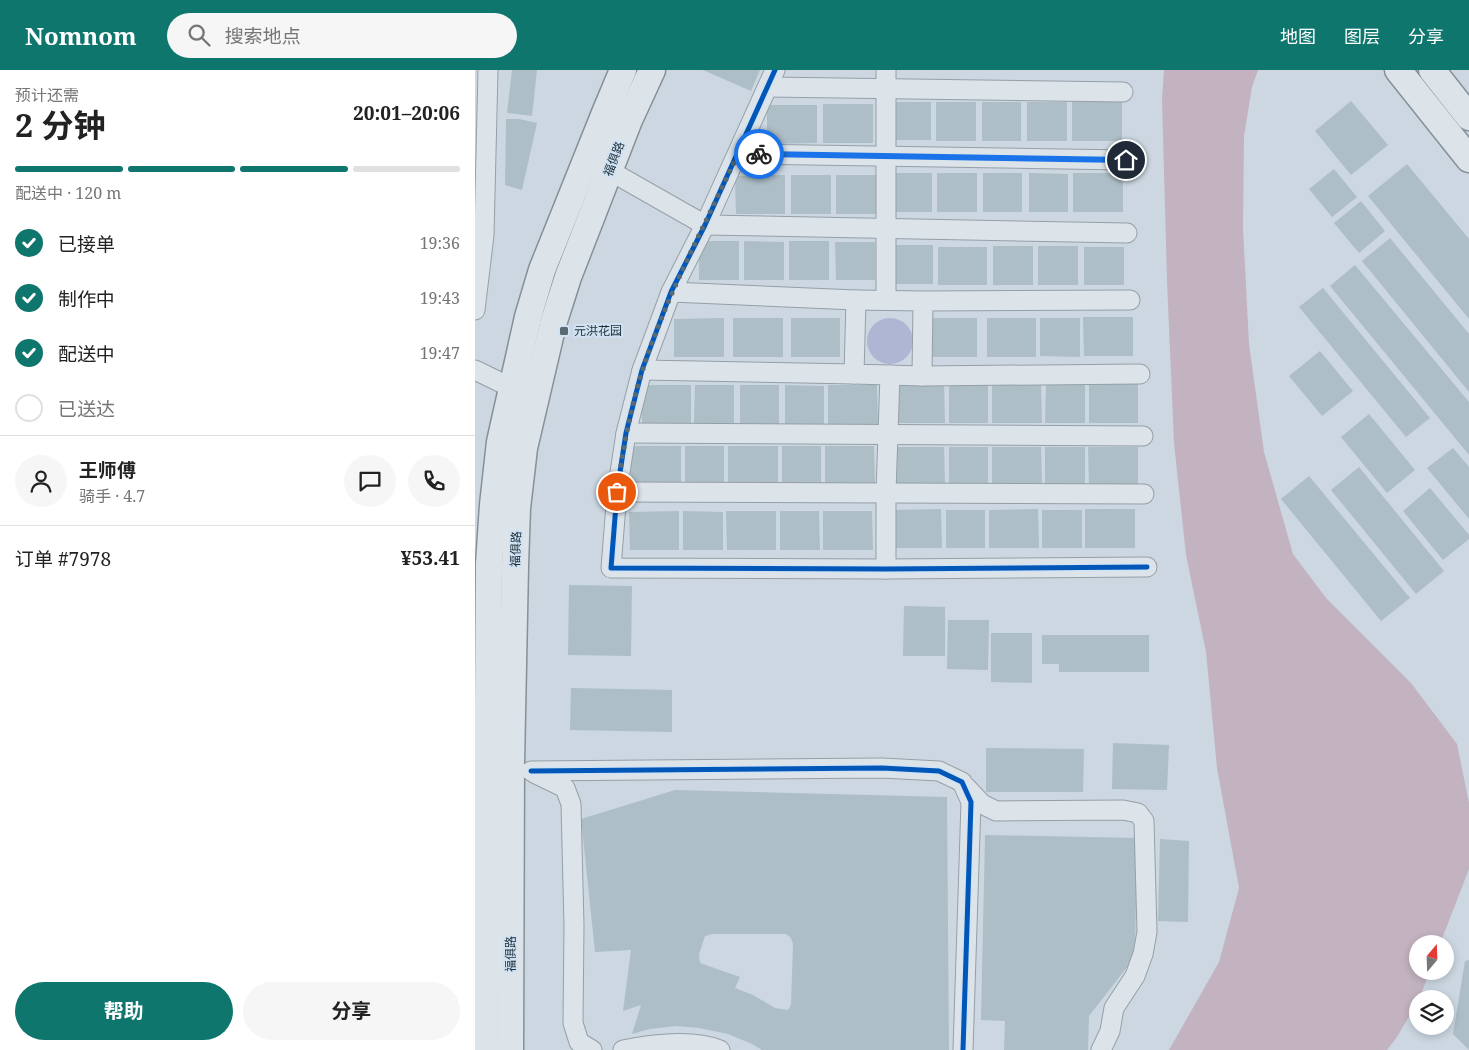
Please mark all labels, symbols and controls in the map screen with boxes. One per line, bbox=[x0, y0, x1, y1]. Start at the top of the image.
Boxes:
search box bbox=[167, 13, 517, 58]
text: Nomnom bbox=[25, 19, 137, 52]
icon: search bbox=[185, 21, 213, 49]
text: 搜索地点 bbox=[225, 23, 301, 49]
text: 地图 bbox=[1280, 24, 1316, 48]
text: 图层 bbox=[1344, 24, 1380, 48]
text: 分享 bbox=[1408, 24, 1444, 48]
text: 预计还需 bbox=[15, 84, 79, 106]
text: 20:01–20:06 bbox=[353, 100, 460, 126]
text: 2 分钟 bbox=[15, 103, 105, 146]
courier bbox=[734, 129, 784, 179]
street label: 福俱路 bbox=[599, 139, 628, 179]
pin bbox=[1105, 139, 1147, 181]
icon: bike bbox=[745, 140, 773, 168]
icon: home bbox=[1112, 146, 1140, 174]
text: 配送中 · 120 m bbox=[15, 182, 121, 204]
icon: check bbox=[15, 229, 43, 257]
text: 已接单 bbox=[58, 231, 115, 257]
text: 19:36 bbox=[420, 232, 460, 254]
icon: check bbox=[15, 284, 43, 312]
text: 制作中 bbox=[58, 286, 115, 312]
text: 19:43 bbox=[420, 287, 460, 309]
place label: 元洪花园 bbox=[574, 322, 622, 339]
marker: 元洪花园 bbox=[558, 325, 570, 337]
icon: check bbox=[15, 339, 43, 367]
text: 配送中 bbox=[58, 341, 115, 367]
text: 19:47 bbox=[420, 342, 460, 364]
text: 已送达 bbox=[58, 396, 115, 422]
button: person bbox=[15, 455, 67, 507]
button: chat bbox=[344, 455, 396, 507]
button: phone bbox=[408, 455, 460, 507]
text: 王师傅 bbox=[79, 457, 136, 483]
pin bbox=[596, 471, 638, 513]
icon: bag bbox=[603, 478, 631, 506]
text: 骑手 · 4.7 bbox=[79, 485, 145, 507]
street label: 福俱路 bbox=[506, 531, 525, 567]
text: ¥53.41 bbox=[401, 545, 460, 571]
text: 订单 #7978 bbox=[15, 546, 111, 572]
north arrow bbox=[1409, 935, 1454, 980]
map controls bbox=[1409, 935, 1454, 1035]
street label: 福俱路 bbox=[502, 936, 519, 972]
button: 帮助 bbox=[15, 982, 233, 1040]
button: 分享 bbox=[243, 982, 460, 1040]
button: layers bbox=[1409, 990, 1454, 1035]

